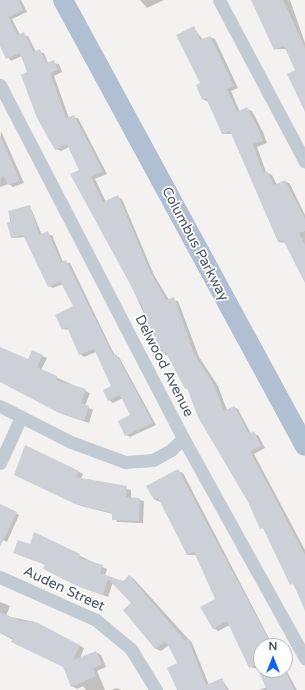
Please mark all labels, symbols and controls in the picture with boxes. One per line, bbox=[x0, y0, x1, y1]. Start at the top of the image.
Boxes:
street label: Columbus Parkway bbox=[158, 184, 232, 304]
street label: Delwood Avenue bbox=[131, 312, 197, 420]
street label: Auden Street bbox=[21, 563, 107, 615]
north arrow bbox=[253, 638, 293, 678]
text: N bbox=[269, 640, 277, 653]

